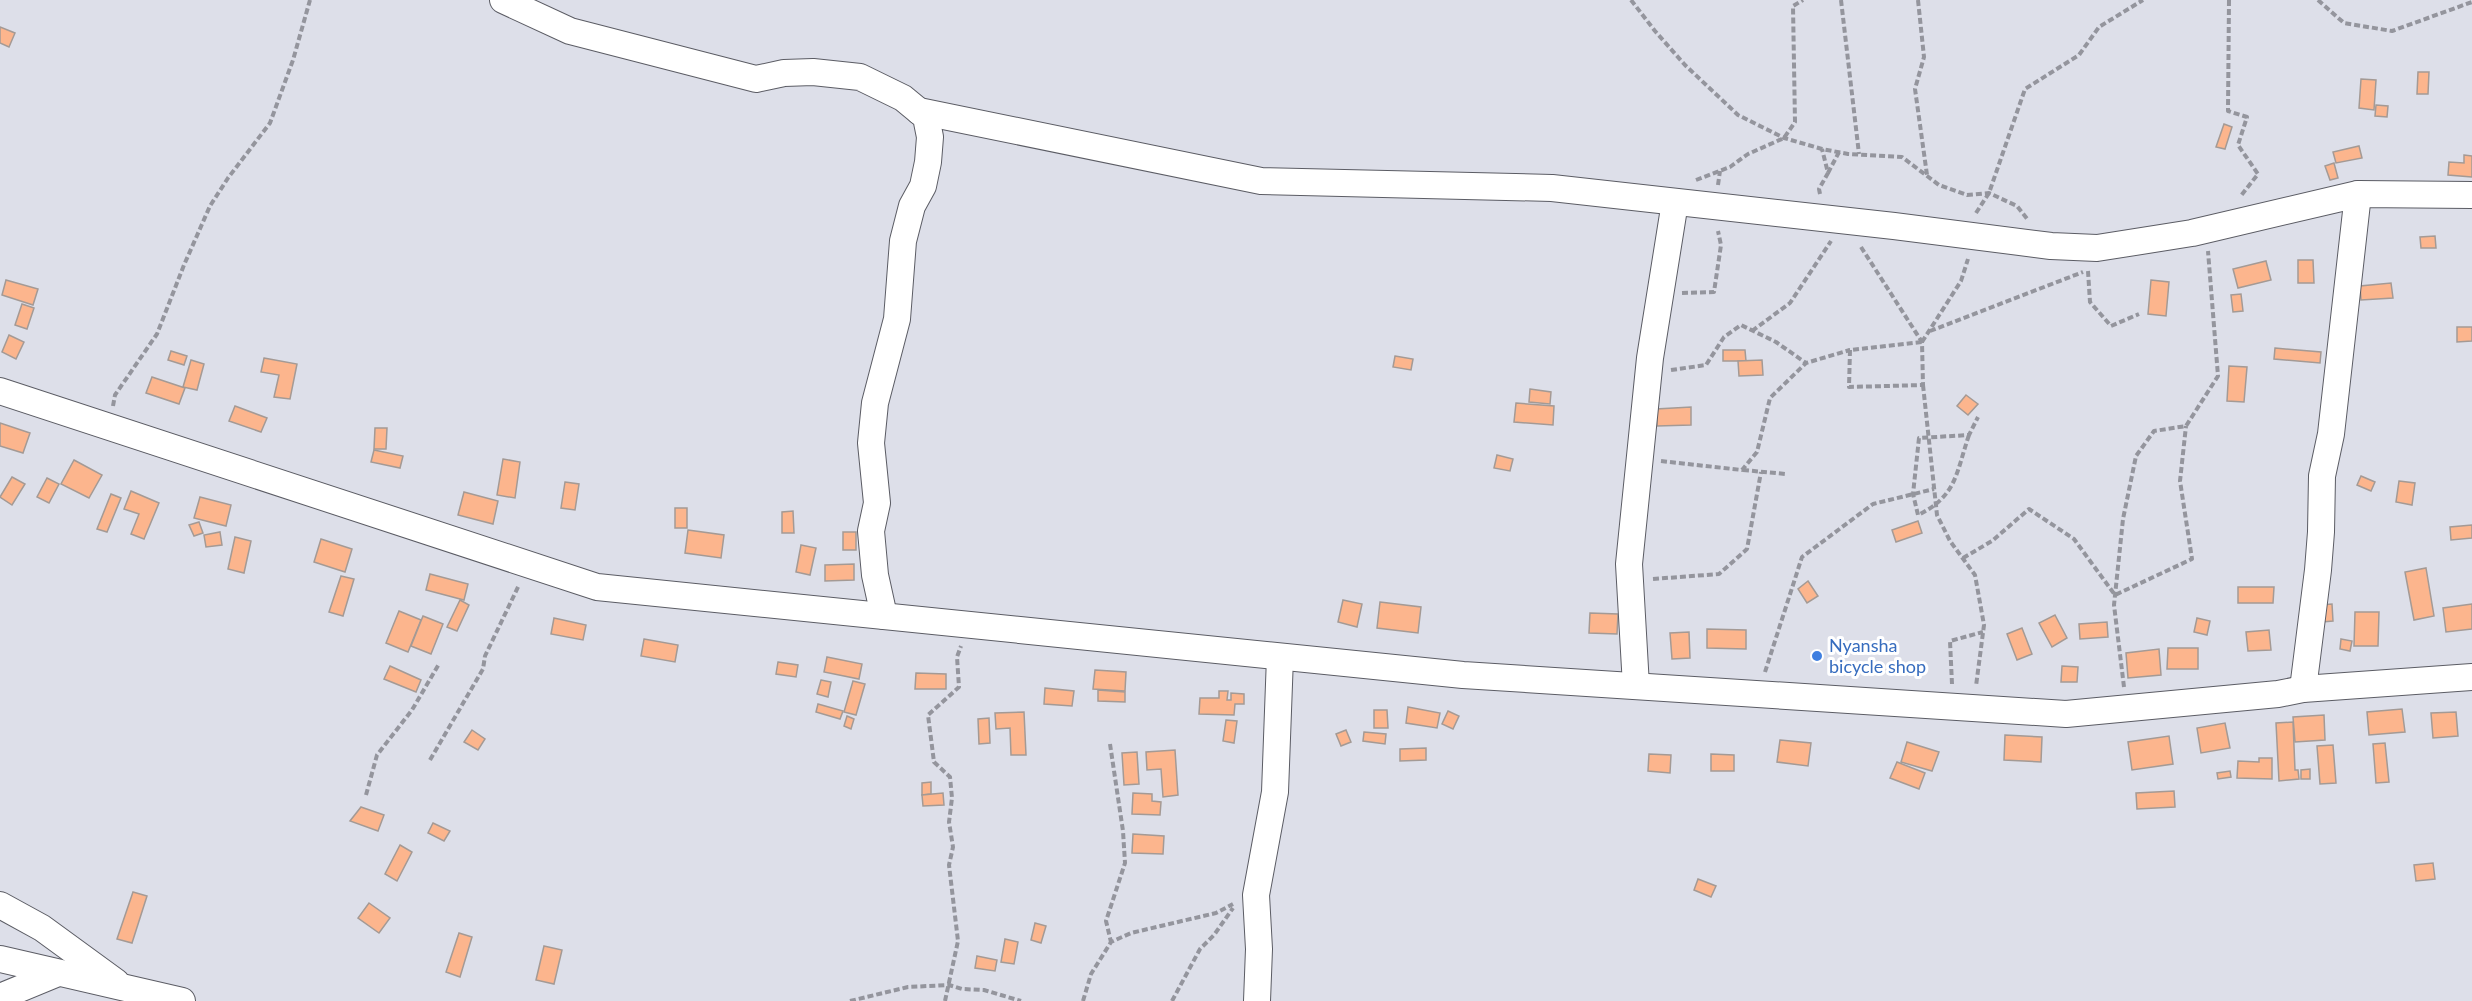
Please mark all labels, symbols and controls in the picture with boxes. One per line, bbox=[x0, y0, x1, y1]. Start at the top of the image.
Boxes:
place label: Nyansha bicycle shop bbox=[1829, 634, 1926, 677]
marker: Nyansha bicycle shop bbox=[1810, 649, 1824, 663]

